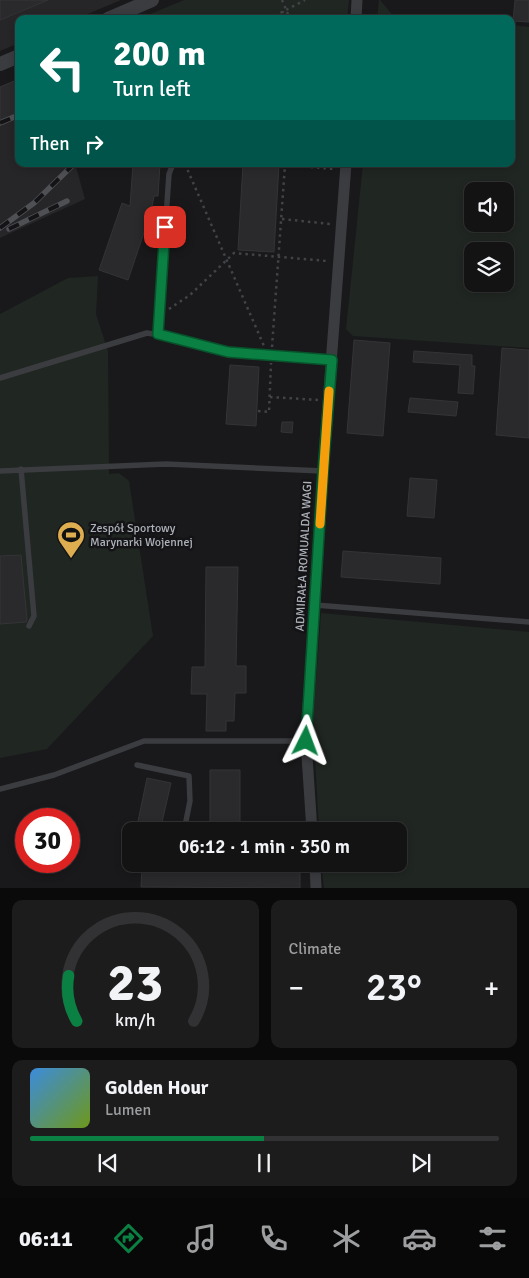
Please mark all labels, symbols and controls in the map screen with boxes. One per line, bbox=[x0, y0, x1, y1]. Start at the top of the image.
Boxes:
text: 200 m bbox=[113, 32, 206, 75]
icon: left bbox=[30, 35, 95, 100]
text: Turn left bbox=[113, 75, 191, 102]
icon: right bbox=[80, 130, 108, 158]
text: Then bbox=[30, 132, 70, 156]
map controls bbox=[464, 182, 514, 292]
button: sound bbox=[464, 182, 514, 232]
pin bbox=[144, 206, 186, 248]
icon: arrive bbox=[151, 213, 179, 241]
button: layers bbox=[464, 242, 514, 292]
street label: ADMIRAŁA ROMUALDA WAGI bbox=[293, 480, 315, 632]
sports icon: Zespół Sportowy Marynarki Wojennej bbox=[56, 520, 86, 559]
place label: Zespół Sportowy Marynarki Wojennej bbox=[90, 521, 193, 550]
position arrow bbox=[279, 714, 331, 766]
speed limit sign: 30 bbox=[15, 808, 80, 873]
text: 06:12 · 1 min · 350 m bbox=[179, 835, 350, 859]
text: Climate bbox=[289, 939, 341, 959]
text: 23 bbox=[107, 951, 163, 1015]
text: 23° bbox=[366, 964, 422, 1011]
text: − bbox=[289, 971, 304, 1005]
text: + bbox=[484, 971, 499, 1005]
text: km/h bbox=[115, 1009, 155, 1031]
text: Golden Hour bbox=[105, 1076, 208, 1100]
text: Lumen bbox=[105, 1100, 151, 1120]
icon: previous bbox=[94, 1149, 122, 1177]
icon: pause bbox=[250, 1149, 278, 1177]
icon: next bbox=[407, 1149, 435, 1177]
icon: directions bbox=[111, 1221, 146, 1256]
icon: music bbox=[184, 1221, 219, 1256]
icon: phone bbox=[256, 1221, 291, 1256]
icon: climate bbox=[329, 1221, 364, 1256]
icon: car bbox=[402, 1221, 437, 1256]
icon: filters bbox=[475, 1221, 510, 1256]
text: 06:11 bbox=[19, 1225, 73, 1252]

